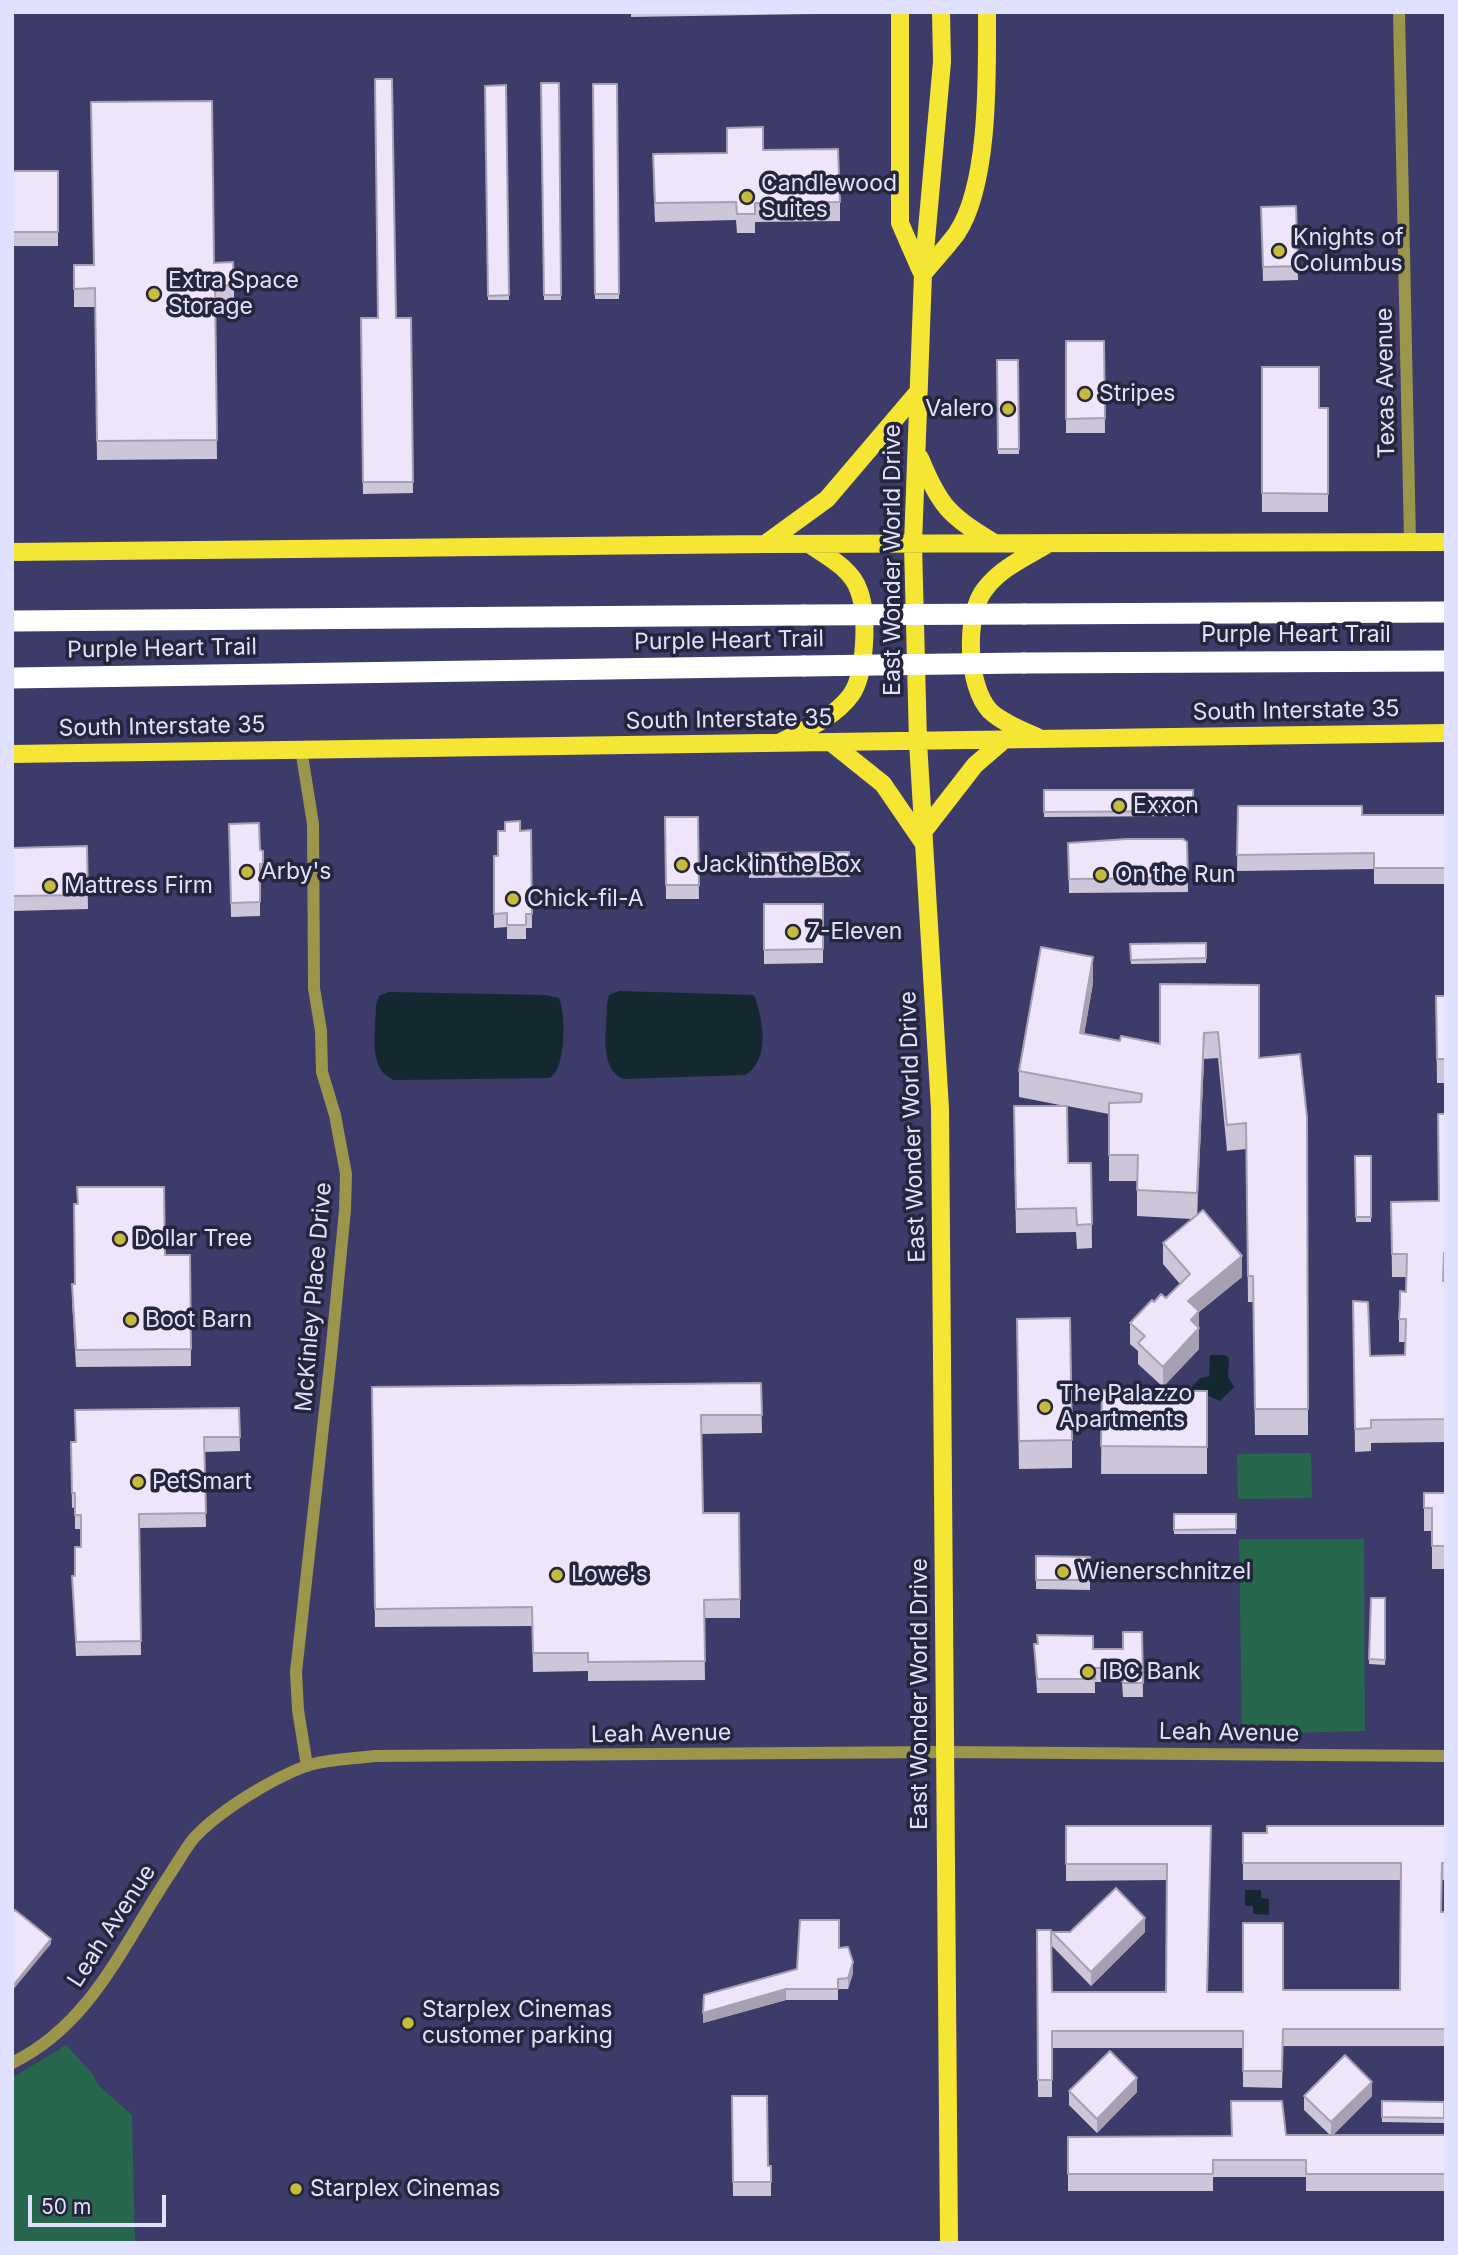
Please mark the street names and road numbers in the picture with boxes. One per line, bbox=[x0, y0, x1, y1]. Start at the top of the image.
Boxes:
street label: Texas Avenue bbox=[1371, 307, 1401, 459]
street label: East Wonder World Drive bbox=[879, 424, 907, 696]
street label: Purple Heart Trail bbox=[1201, 621, 1391, 649]
street label: Purple Heart Trail bbox=[634, 626, 824, 656]
street label: Purple Heart Trail bbox=[67, 634, 257, 664]
street label: South Interstate 35 bbox=[1192, 695, 1400, 727]
street label: South Interstate 35 bbox=[625, 704, 833, 736]
street label: South Interstate 35 bbox=[58, 711, 266, 743]
street label: East Wonder World Drive bbox=[894, 991, 932, 1263]
street label: McKinley Place Drive bbox=[290, 1181, 338, 1413]
street label: East Wonder World Drive bbox=[906, 1558, 934, 1830]
street label: Leah Avenue bbox=[1159, 1718, 1299, 1748]
street label: Leah Avenue bbox=[591, 1719, 731, 1749]
street label: Leah Avenue bbox=[62, 1860, 162, 1992]

